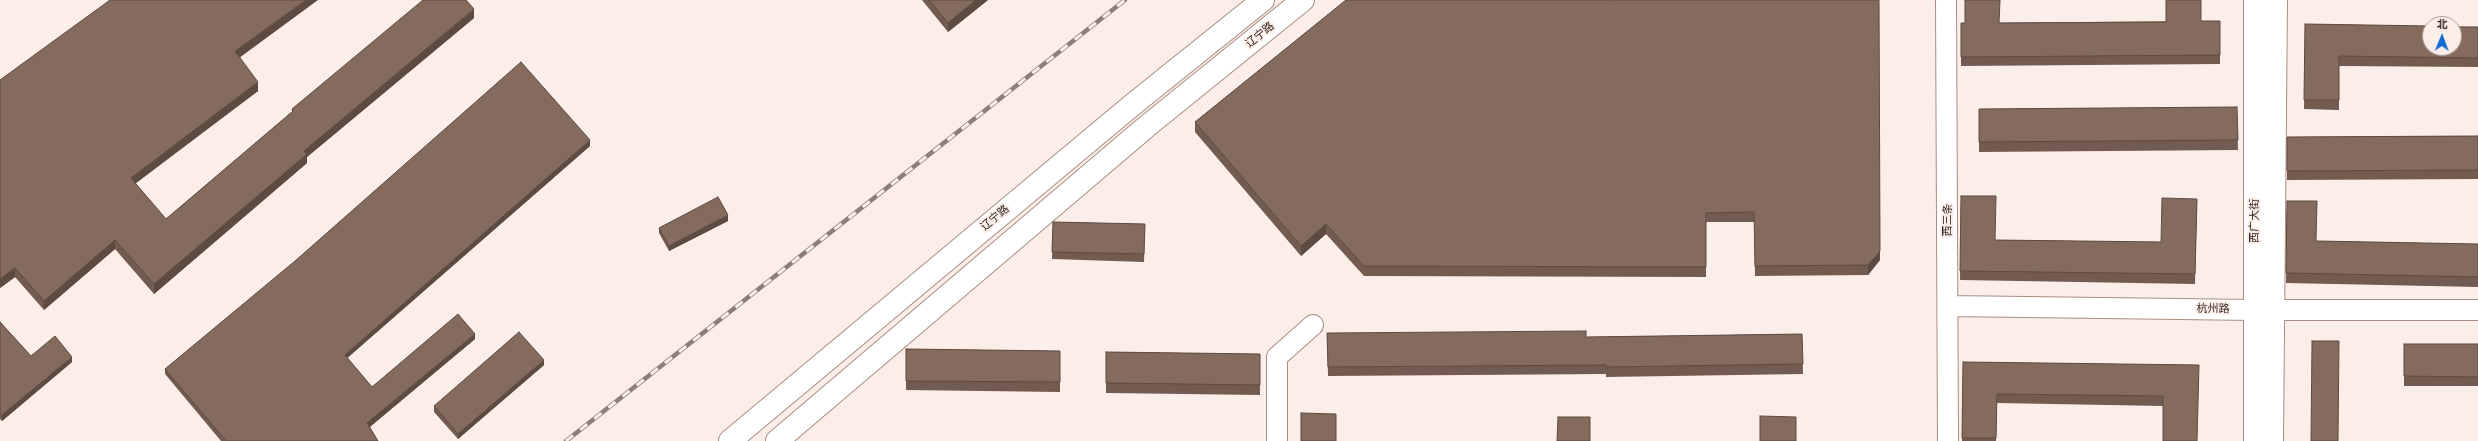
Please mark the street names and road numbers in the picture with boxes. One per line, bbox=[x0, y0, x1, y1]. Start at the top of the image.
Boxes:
street label: 辽宁路 bbox=[1243, 19, 1277, 51]
street label: 西广大街 bbox=[2248, 199, 2262, 243]
street label: 辽宁路 bbox=[978, 202, 1012, 234]
street label: 西三条 bbox=[1941, 204, 1955, 236]
street label: 杭州路 bbox=[2196, 302, 2230, 316]

